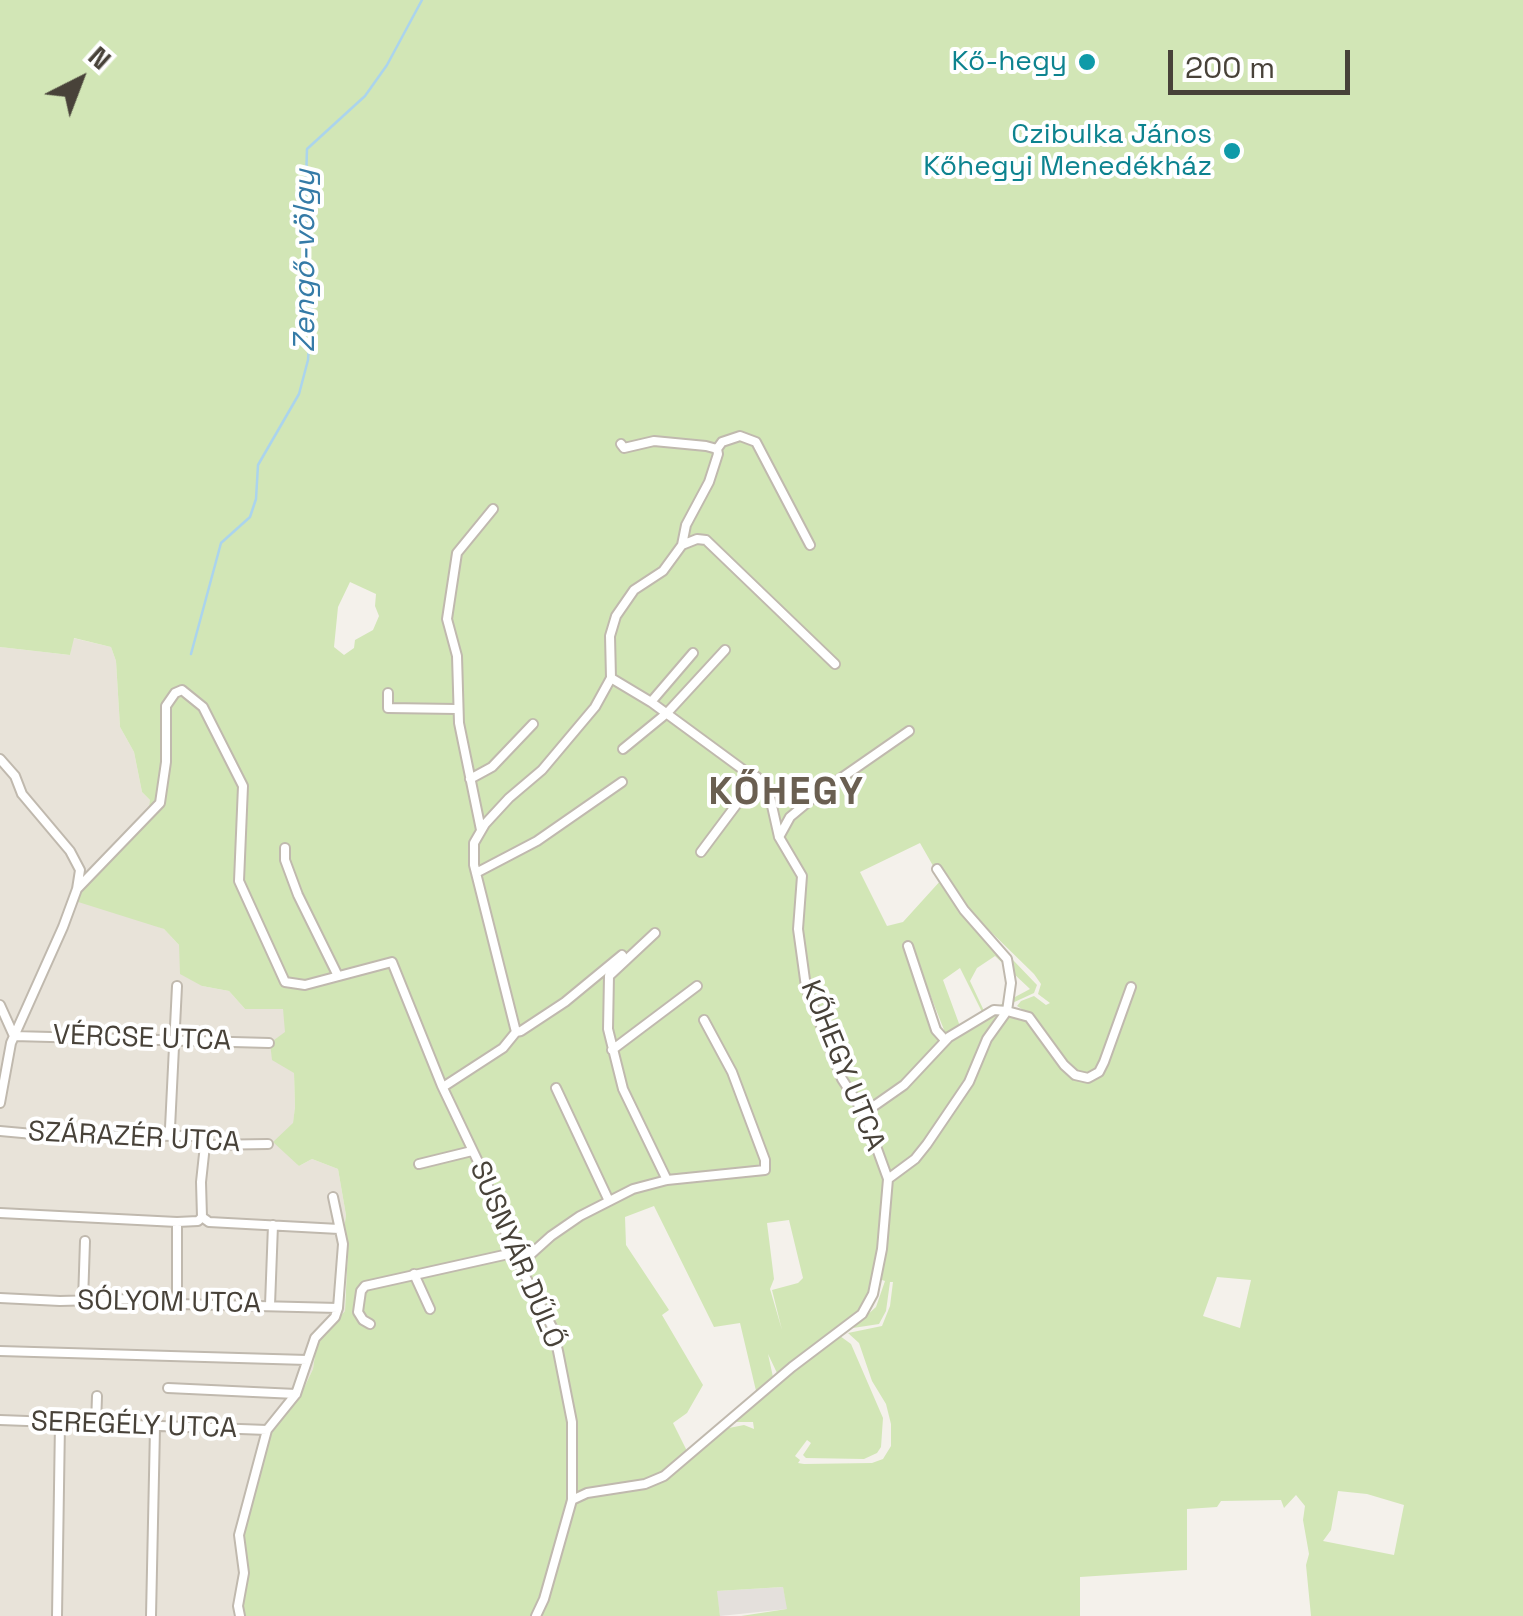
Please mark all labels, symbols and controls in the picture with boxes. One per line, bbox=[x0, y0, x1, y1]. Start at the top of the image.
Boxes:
north arrow bbox=[30, 30, 130, 130]
scale bar bbox=[1173, 30, 1356, 92]
text: N bbox=[81, 38, 119, 77]
place label: Kő-hegy bbox=[952, 45, 1067, 79]
text: 200 m bbox=[1185, 48, 1275, 87]
marker: Kő-hegy bbox=[1076, 51, 1098, 73]
place label: Czibulka János Kőhegyi Menedékház bbox=[923, 118, 1212, 184]
marker: Czibulka János Kőhegyi Menedékház bbox=[1221, 140, 1243, 162]
water label: Zengő-völgy bbox=[288, 169, 324, 353]
district label: KŐHEGY bbox=[709, 771, 865, 817]
street label: KŐHEGY UTCA bbox=[793, 976, 891, 1156]
street label: VÉRCSE UTCA bbox=[52, 1019, 232, 1059]
street label: SZÁRAZÉR UTCA bbox=[27, 1116, 241, 1160]
street label: SUSNYÁR DŰLŐ bbox=[462, 1157, 570, 1353]
street label: SÓLYOM UTCA bbox=[77, 1285, 261, 1321]
street label: SEREGÉLY UTCA bbox=[30, 1406, 238, 1446]

